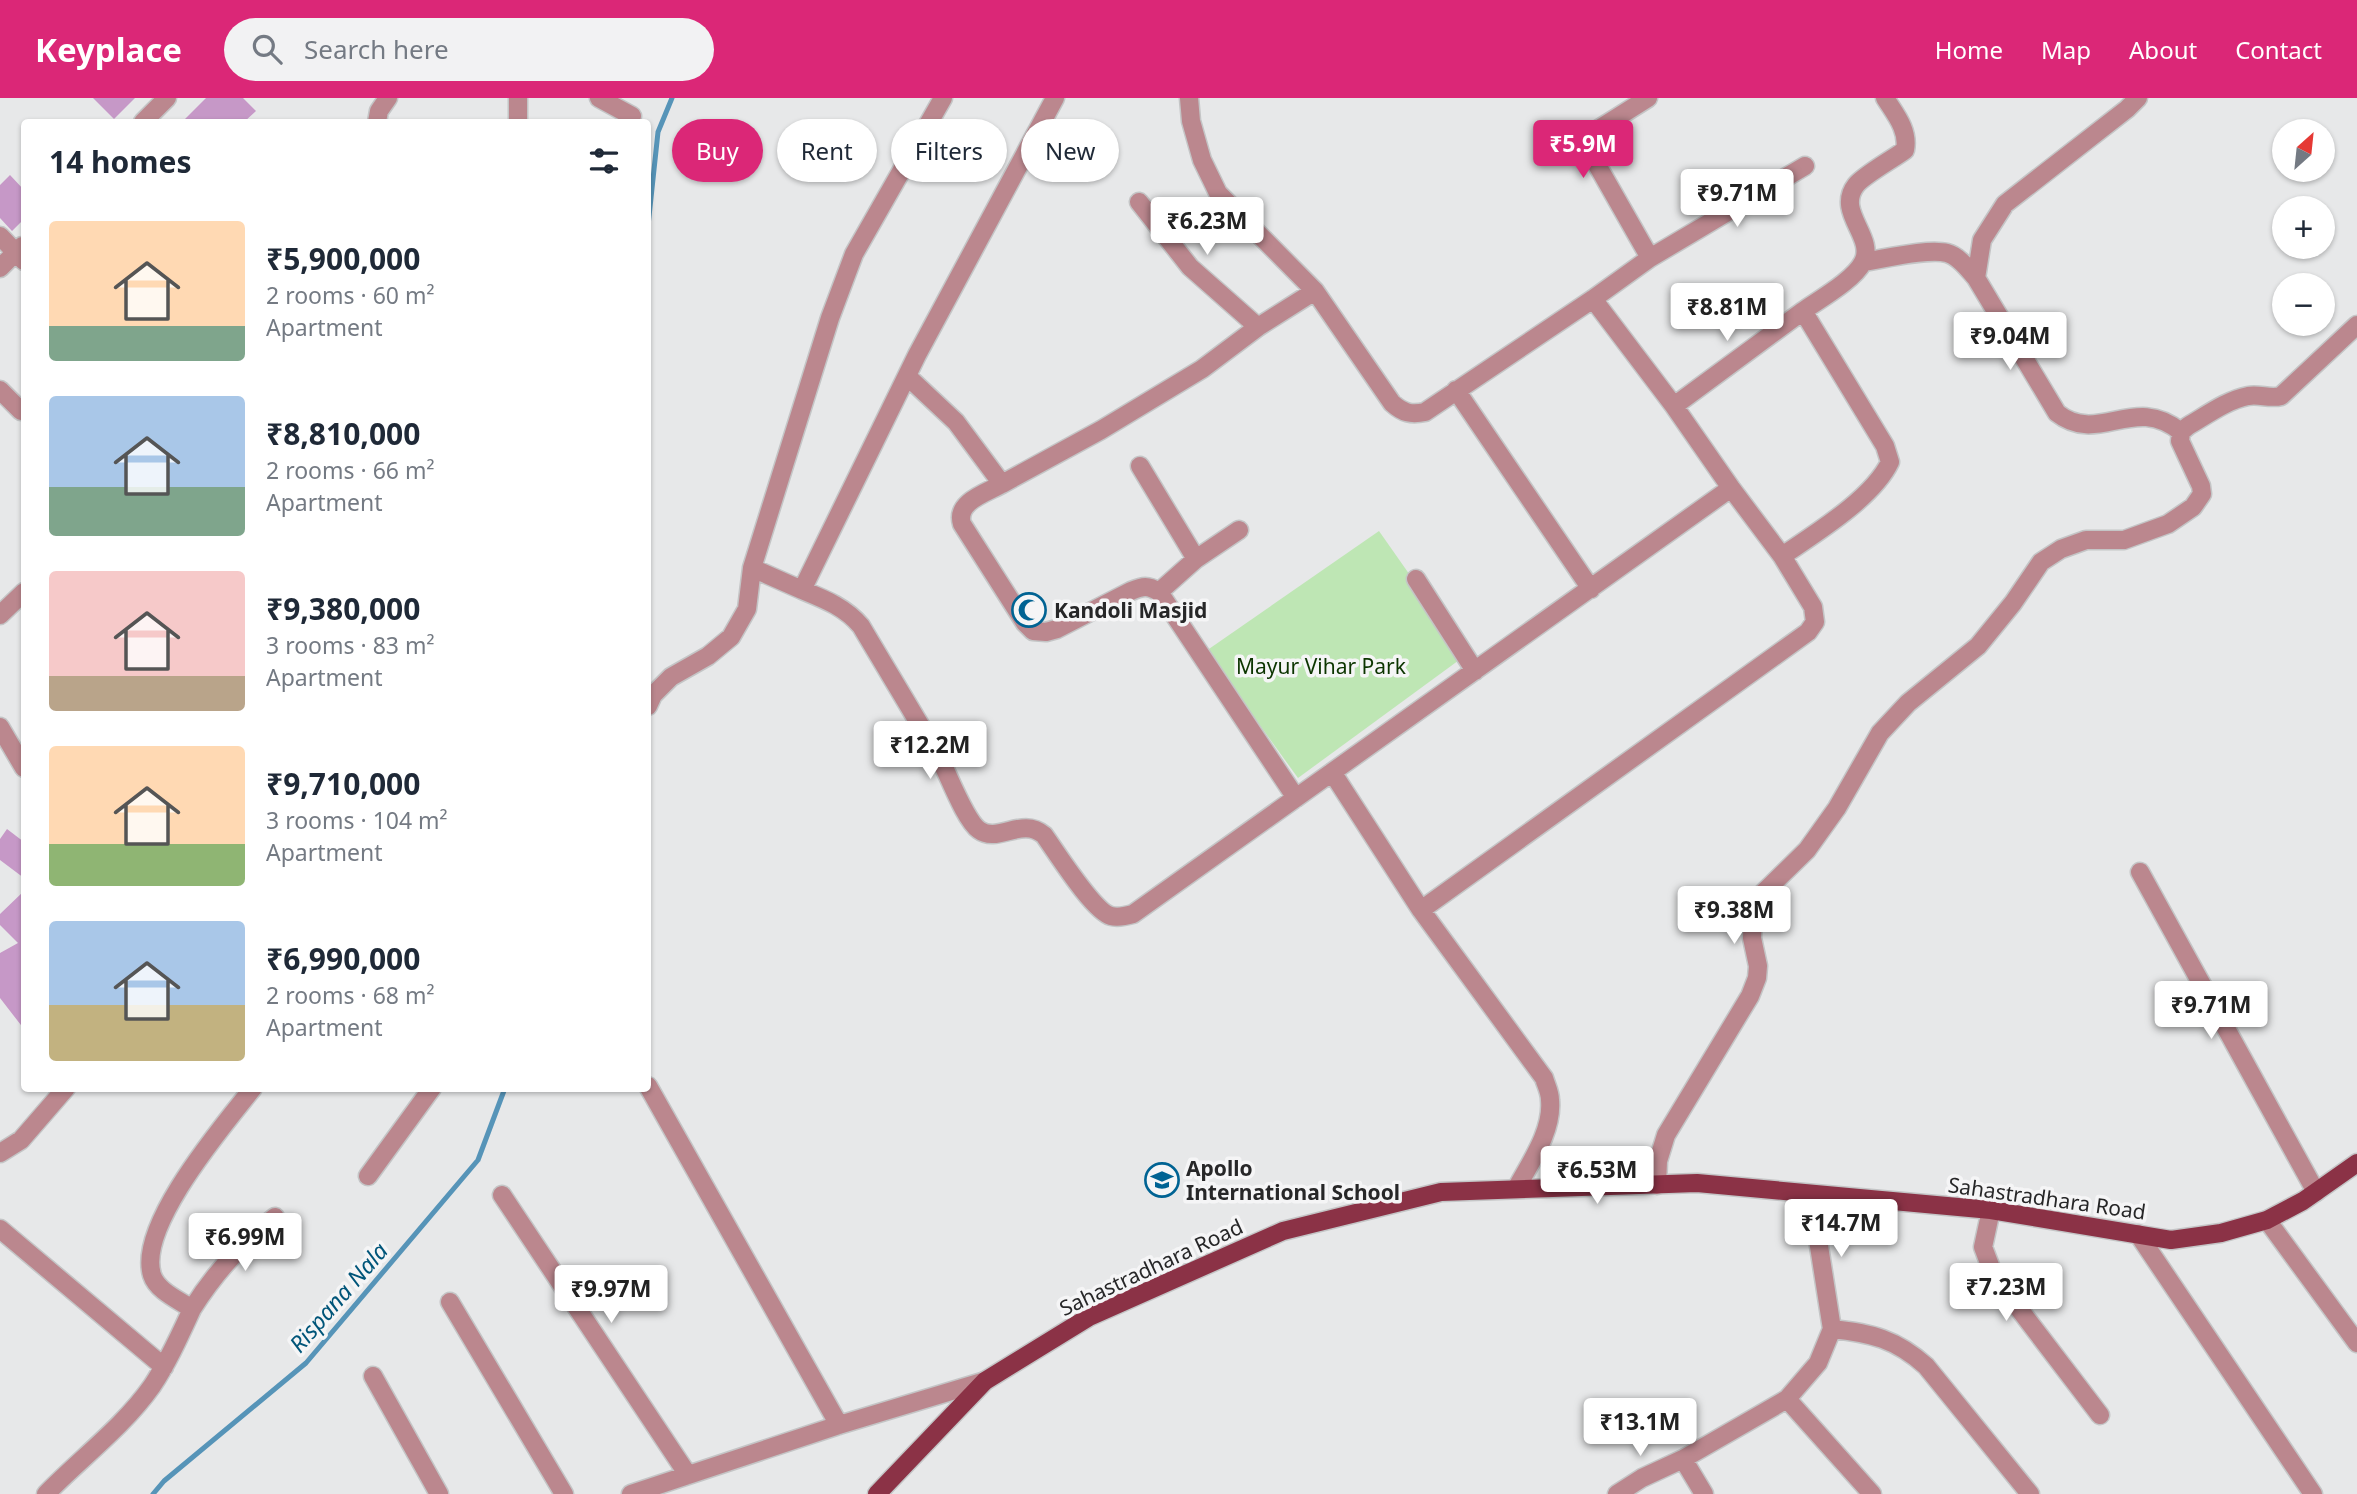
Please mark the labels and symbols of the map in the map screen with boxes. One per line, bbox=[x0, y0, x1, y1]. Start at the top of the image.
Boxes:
north arrow bbox=[2272, 119, 2334, 182]
pin: ₹5.9M bbox=[1534, 120, 1632, 180]
pin: ₹9.71M bbox=[1680, 170, 1794, 229]
pin: ₹6.23M bbox=[1150, 198, 1264, 257]
pin: ₹8.81M bbox=[1670, 284, 1784, 343]
pin: ₹9.04M bbox=[1953, 313, 2067, 372]
mosque icon: Kandoli Masjid bbox=[1010, 591, 1048, 629]
place label: Kandoli Masjid bbox=[1054, 596, 1207, 624]
park label: Mayur Vihar Park bbox=[1236, 652, 1407, 680]
pin: ₹12.2M bbox=[873, 722, 987, 781]
pin: ₹9.38M bbox=[1677, 886, 1791, 946]
pin: ₹9.71M bbox=[2154, 982, 2268, 1041]
pin: ₹6.53M bbox=[1540, 1146, 1654, 1206]
place label: Apollo International School bbox=[1186, 1154, 1400, 1206]
school or university icon: Apollo International School bbox=[1143, 1161, 1181, 1199]
street label: Sahastradhara Road bbox=[1946, 1170, 2148, 1226]
pin: ₹14.7M bbox=[1784, 1200, 1898, 1259]
street label: Sahastradhara Road bbox=[1055, 1212, 1247, 1322]
pin: ₹6.99M bbox=[188, 1214, 302, 1273]
water label: Rispana Nala bbox=[281, 1235, 395, 1359]
pin: ₹7.23M bbox=[1949, 1264, 2063, 1323]
pin: ₹9.97M bbox=[554, 1266, 668, 1325]
pin: ₹13.1M bbox=[1583, 1398, 1697, 1458]

